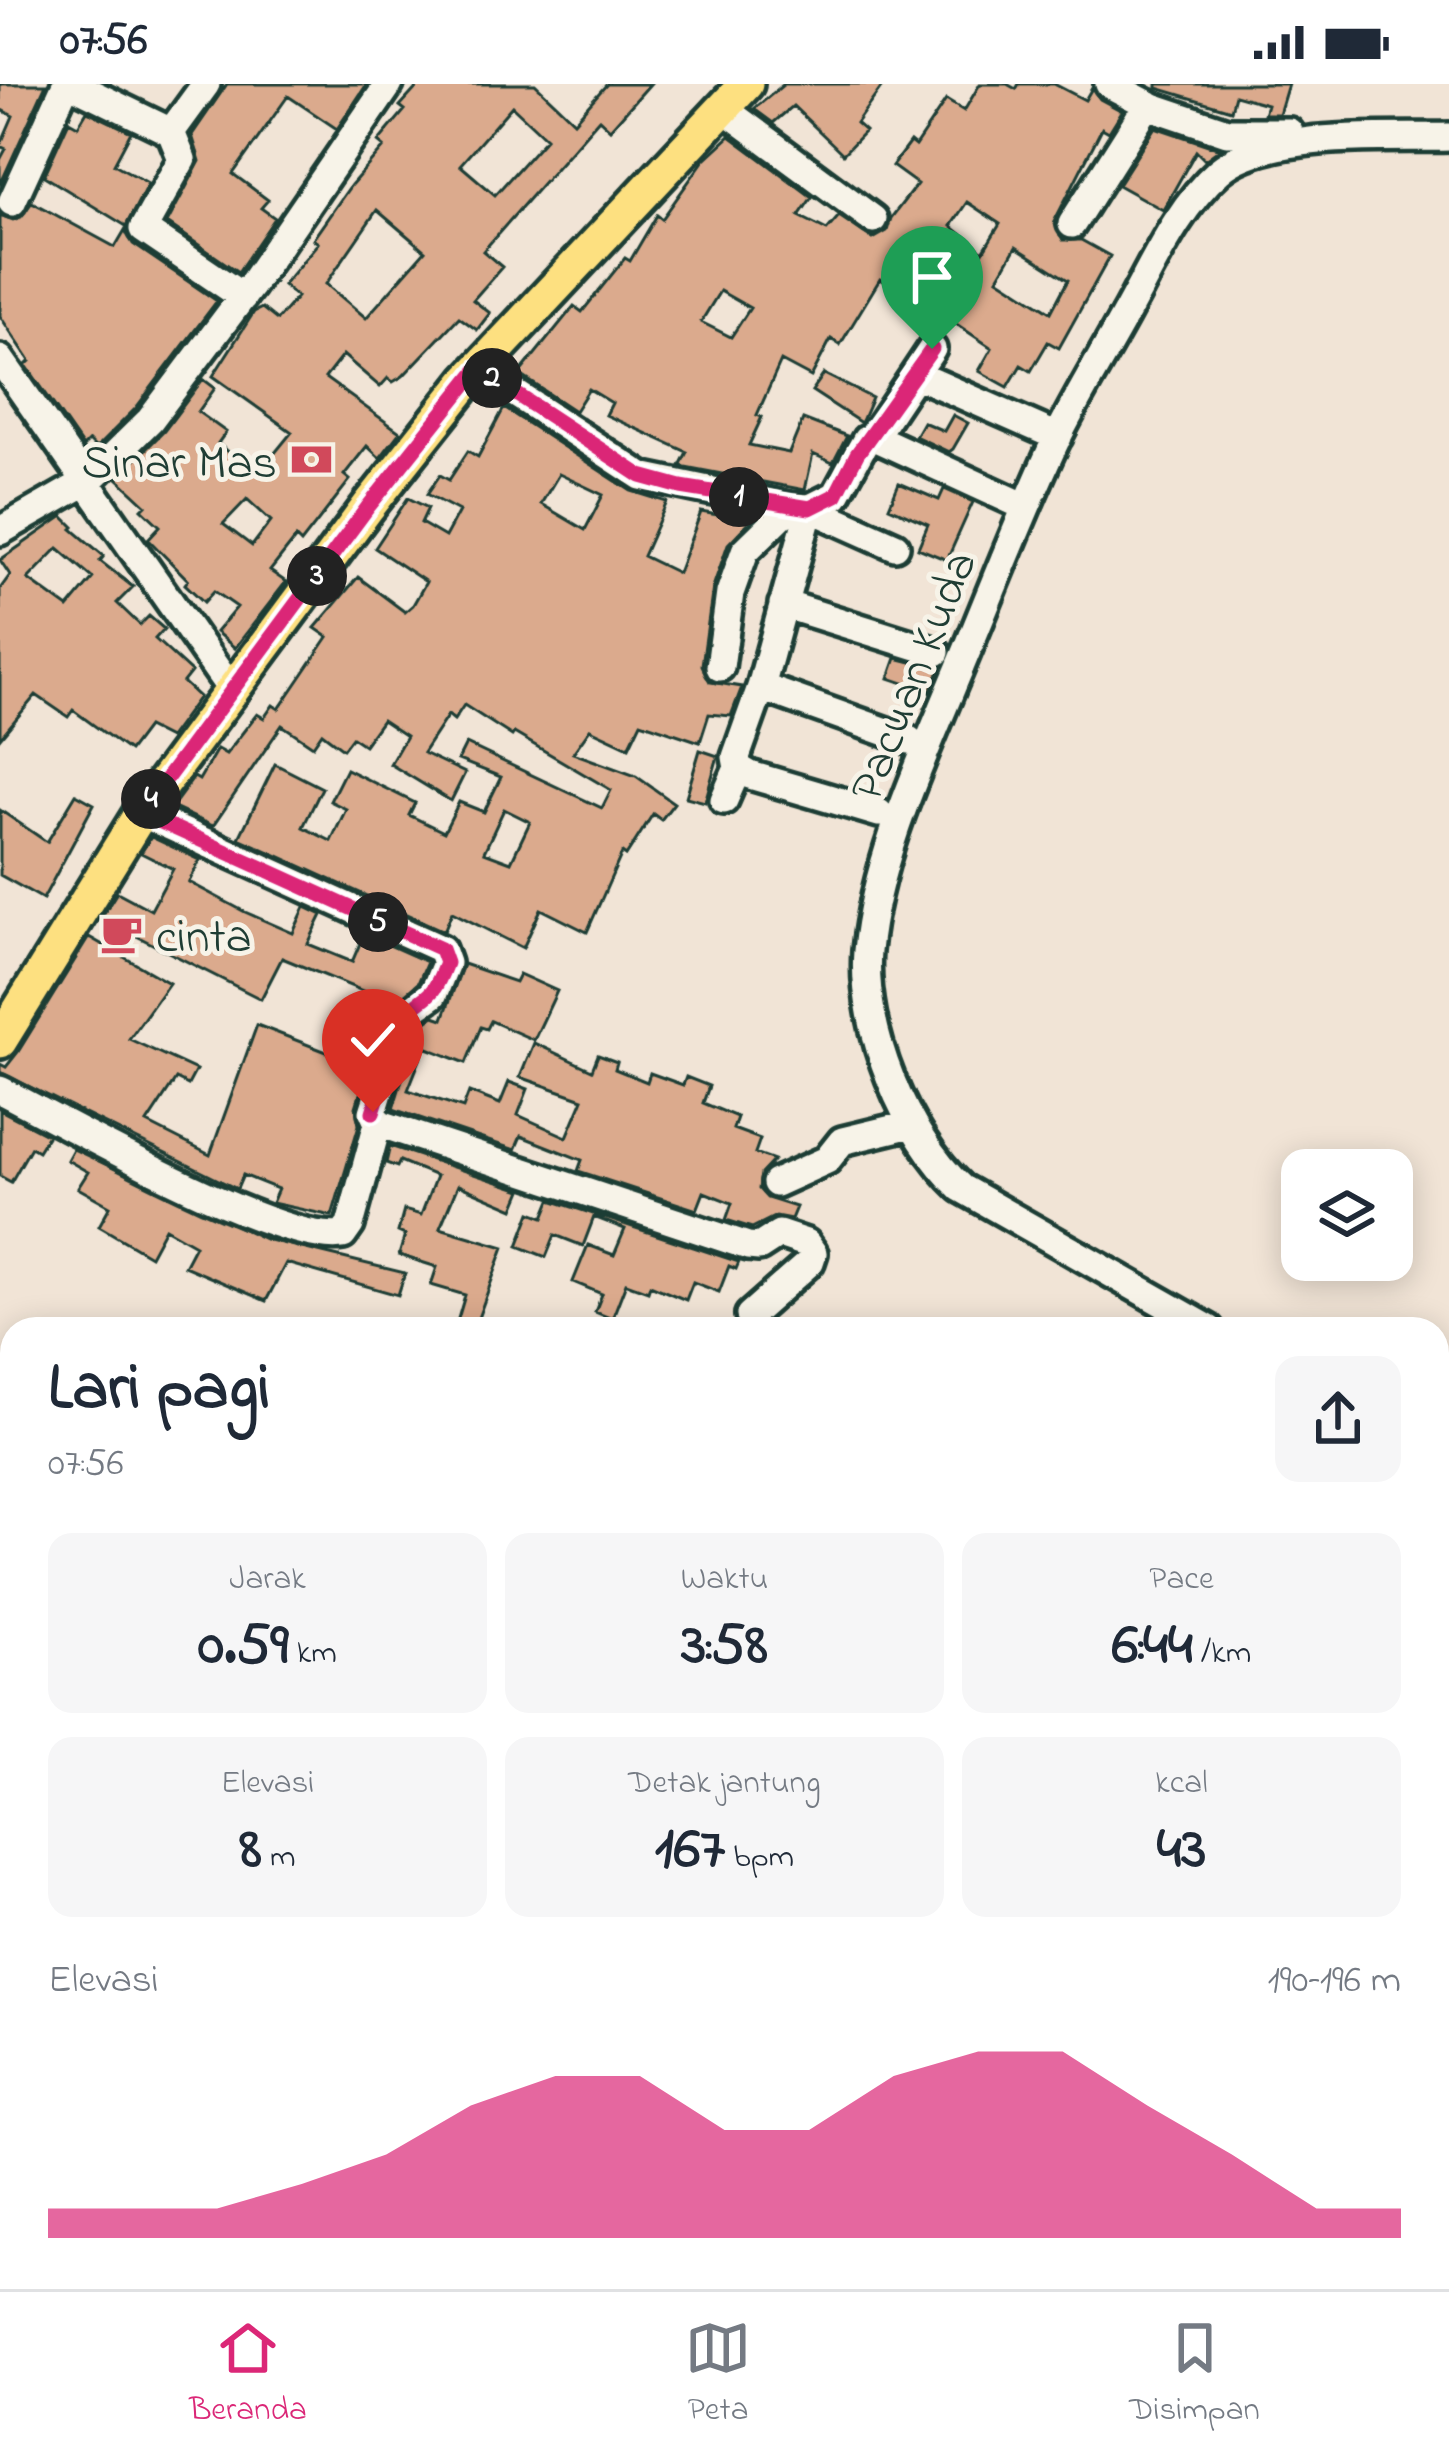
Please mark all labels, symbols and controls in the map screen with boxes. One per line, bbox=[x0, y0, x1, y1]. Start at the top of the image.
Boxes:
text: 07:56 bbox=[60, 9, 147, 75]
pin bbox=[881, 226, 983, 349]
icon: arrive bbox=[899, 244, 965, 310]
pin: 2 bbox=[462, 348, 522, 408]
text: 2 bbox=[484, 354, 500, 402]
place label: Sinar Mas bbox=[82, 430, 277, 500]
bank icon: Sinar Mas bbox=[288, 437, 334, 483]
pin: 1 bbox=[709, 467, 769, 527]
text: 1 bbox=[734, 473, 744, 521]
street label: Pacuan Kuda bbox=[834, 541, 998, 813]
pin: 3 bbox=[287, 546, 347, 606]
text: 3 bbox=[310, 552, 324, 600]
pin: 4 bbox=[121, 769, 181, 829]
text: 4 bbox=[144, 775, 158, 823]
pin: 5 bbox=[348, 892, 408, 952]
text: 5 bbox=[369, 898, 387, 946]
place label: cinta bbox=[156, 904, 252, 974]
cafe icon: cinta bbox=[99, 911, 145, 957]
pin bbox=[322, 989, 424, 1112]
icon: check bbox=[340, 1007, 406, 1073]
map controls bbox=[1281, 1149, 1413, 1281]
button: layers bbox=[1281, 1149, 1413, 1281]
text: Lari pagi bbox=[48, 1343, 270, 1439]
button: share bbox=[1275, 1356, 1401, 1482]
text: 07:56 bbox=[48, 1436, 124, 1493]
text: Jarak bbox=[229, 1556, 306, 1604]
text: Waktu bbox=[681, 1556, 768, 1604]
text: Pace bbox=[1149, 1556, 1214, 1604]
text: 0.59 bbox=[198, 1604, 289, 1691]
text: 3:58 bbox=[681, 1604, 768, 1691]
text: 6:44 bbox=[1112, 1604, 1193, 1691]
text: km bbox=[289, 1630, 337, 1678]
text: /km bbox=[1193, 1630, 1251, 1678]
text: Elevasi bbox=[221, 1760, 314, 1808]
text: Detak jantung bbox=[628, 1760, 821, 1808]
text: kcal bbox=[1155, 1760, 1208, 1808]
text: 8 bbox=[239, 1808, 262, 1895]
text: 167 bbox=[655, 1808, 725, 1895]
text: 43 bbox=[1157, 1808, 1206, 1895]
text: m bbox=[262, 1834, 296, 1882]
text: bpm bbox=[725, 1834, 794, 1882]
text: Elevasi bbox=[48, 1953, 159, 2010]
text: 190–196 m bbox=[1267, 1953, 1401, 2010]
tab: Beranda bbox=[189, 2315, 307, 2435]
tab: Peta bbox=[685, 2315, 751, 2435]
tab: Disimpan bbox=[1129, 2315, 1260, 2435]

